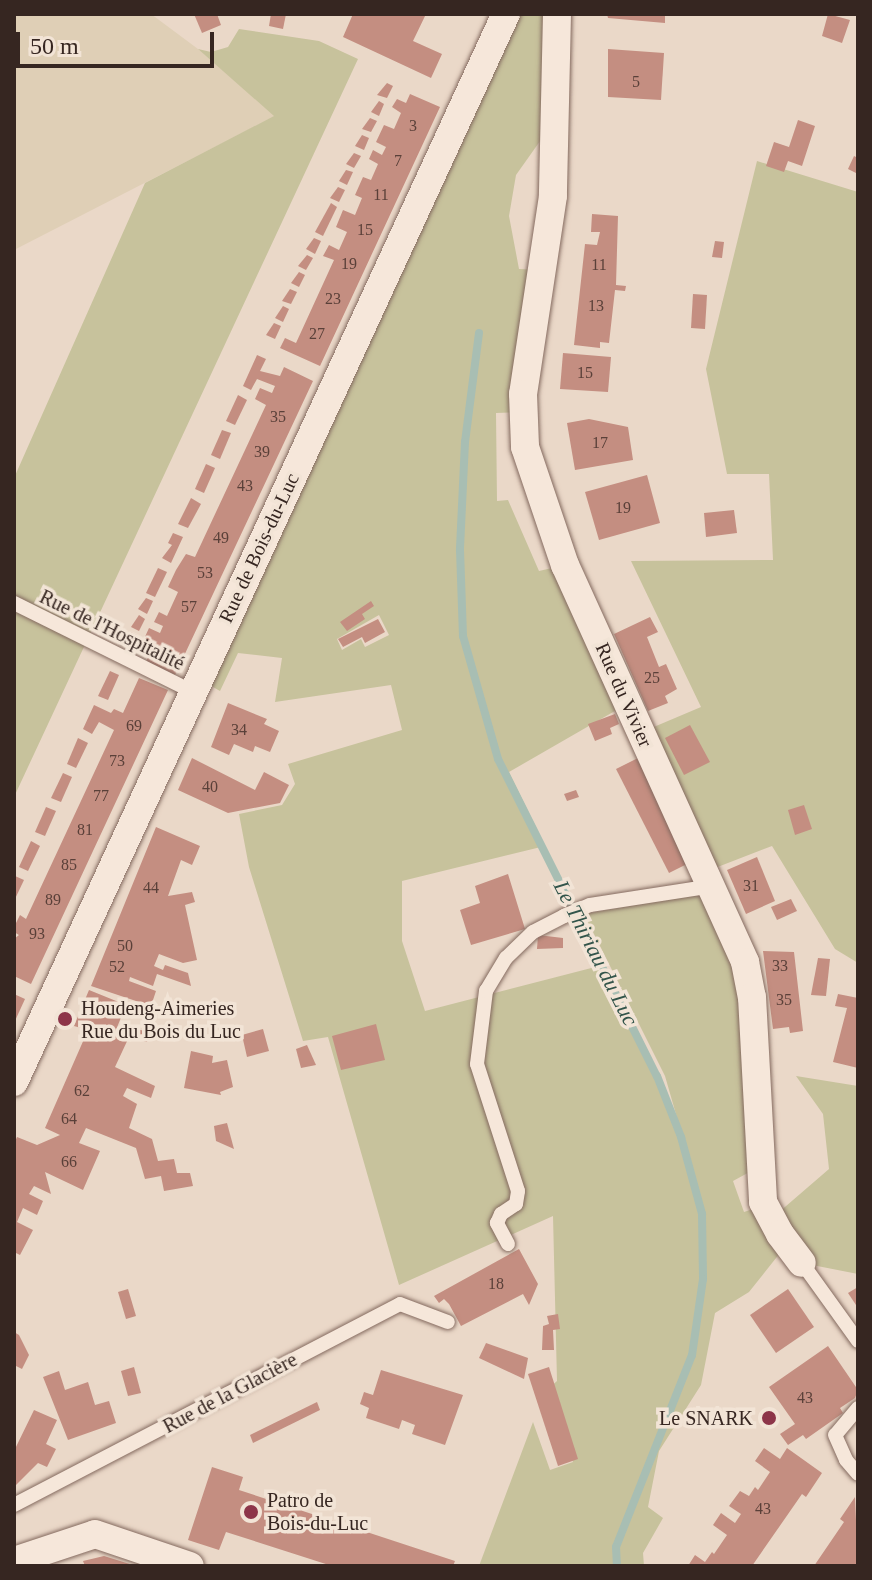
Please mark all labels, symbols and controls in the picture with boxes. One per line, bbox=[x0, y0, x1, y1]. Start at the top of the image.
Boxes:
scale bar bbox=[20, 16, 218, 66]
text: 50 m bbox=[30, 33, 79, 59]
house number: 5 bbox=[632, 72, 640, 92]
house number: 3 bbox=[409, 116, 417, 136]
house number: 7 bbox=[394, 151, 402, 171]
house number: 11 bbox=[373, 185, 389, 205]
house number: 15 bbox=[357, 220, 373, 240]
house number: 19 bbox=[341, 254, 357, 274]
house number: 11 bbox=[591, 255, 607, 275]
house number: 23 bbox=[325, 289, 341, 309]
house number: 13 bbox=[588, 296, 604, 316]
house number: 27 bbox=[309, 324, 325, 344]
house number: 15 bbox=[577, 363, 593, 383]
house number: 35 bbox=[270, 407, 286, 427]
house number: 17 bbox=[592, 433, 608, 453]
house number: 39 bbox=[254, 442, 270, 462]
street label: Rue de Bois-du-Luc bbox=[214, 469, 304, 627]
house number: 43 bbox=[237, 476, 253, 496]
house number: 19 bbox=[615, 498, 631, 518]
house number: 49 bbox=[213, 528, 229, 548]
house number: 53 bbox=[197, 563, 213, 583]
street label: Rue de l'Hospitalité bbox=[36, 585, 188, 675]
house number: 57 bbox=[181, 597, 197, 617]
street label: Rue du Vivier bbox=[590, 639, 658, 751]
house number: 25 bbox=[644, 668, 660, 688]
house number: 69 bbox=[126, 716, 142, 736]
house number: 34 bbox=[231, 720, 247, 740]
house number: 73 bbox=[109, 751, 125, 771]
house number: 40 bbox=[202, 777, 218, 797]
house number: 77 bbox=[93, 786, 109, 806]
house number: 81 bbox=[77, 820, 93, 840]
house number: 85 bbox=[61, 855, 77, 875]
water label: Le Thiriau du Luc bbox=[548, 876, 644, 1030]
house number: 31 bbox=[743, 876, 759, 896]
house number: 44 bbox=[143, 878, 159, 898]
house number: 89 bbox=[45, 890, 61, 910]
house number: 93 bbox=[29, 924, 45, 944]
house number: 50 bbox=[117, 936, 133, 956]
house number: 33 bbox=[772, 956, 788, 976]
house number: 52 bbox=[109, 957, 125, 977]
house number: 35 bbox=[776, 990, 792, 1010]
place label: Houdeng-Aimeries Rue du Bois du Luc bbox=[81, 996, 241, 1043]
marker: Houdeng-Aimeries Rue du Bois du Luc bbox=[56, 1010, 74, 1028]
house number: 62 bbox=[74, 1081, 90, 1101]
house number: 64 bbox=[61, 1109, 77, 1129]
house number: 66 bbox=[61, 1152, 77, 1172]
house number: 18 bbox=[488, 1274, 504, 1294]
street label: Rue de la Glacière bbox=[159, 1348, 301, 1438]
house number: 43 bbox=[797, 1388, 813, 1408]
place label: Le SNARK bbox=[659, 1406, 753, 1430]
marker: Le SNARK bbox=[760, 1409, 778, 1427]
place label: Patro de Bois-du-Luc bbox=[267, 1488, 368, 1535]
house number: 43 bbox=[755, 1499, 771, 1519]
marker: Patro de Bois-du-Luc bbox=[242, 1503, 260, 1521]

